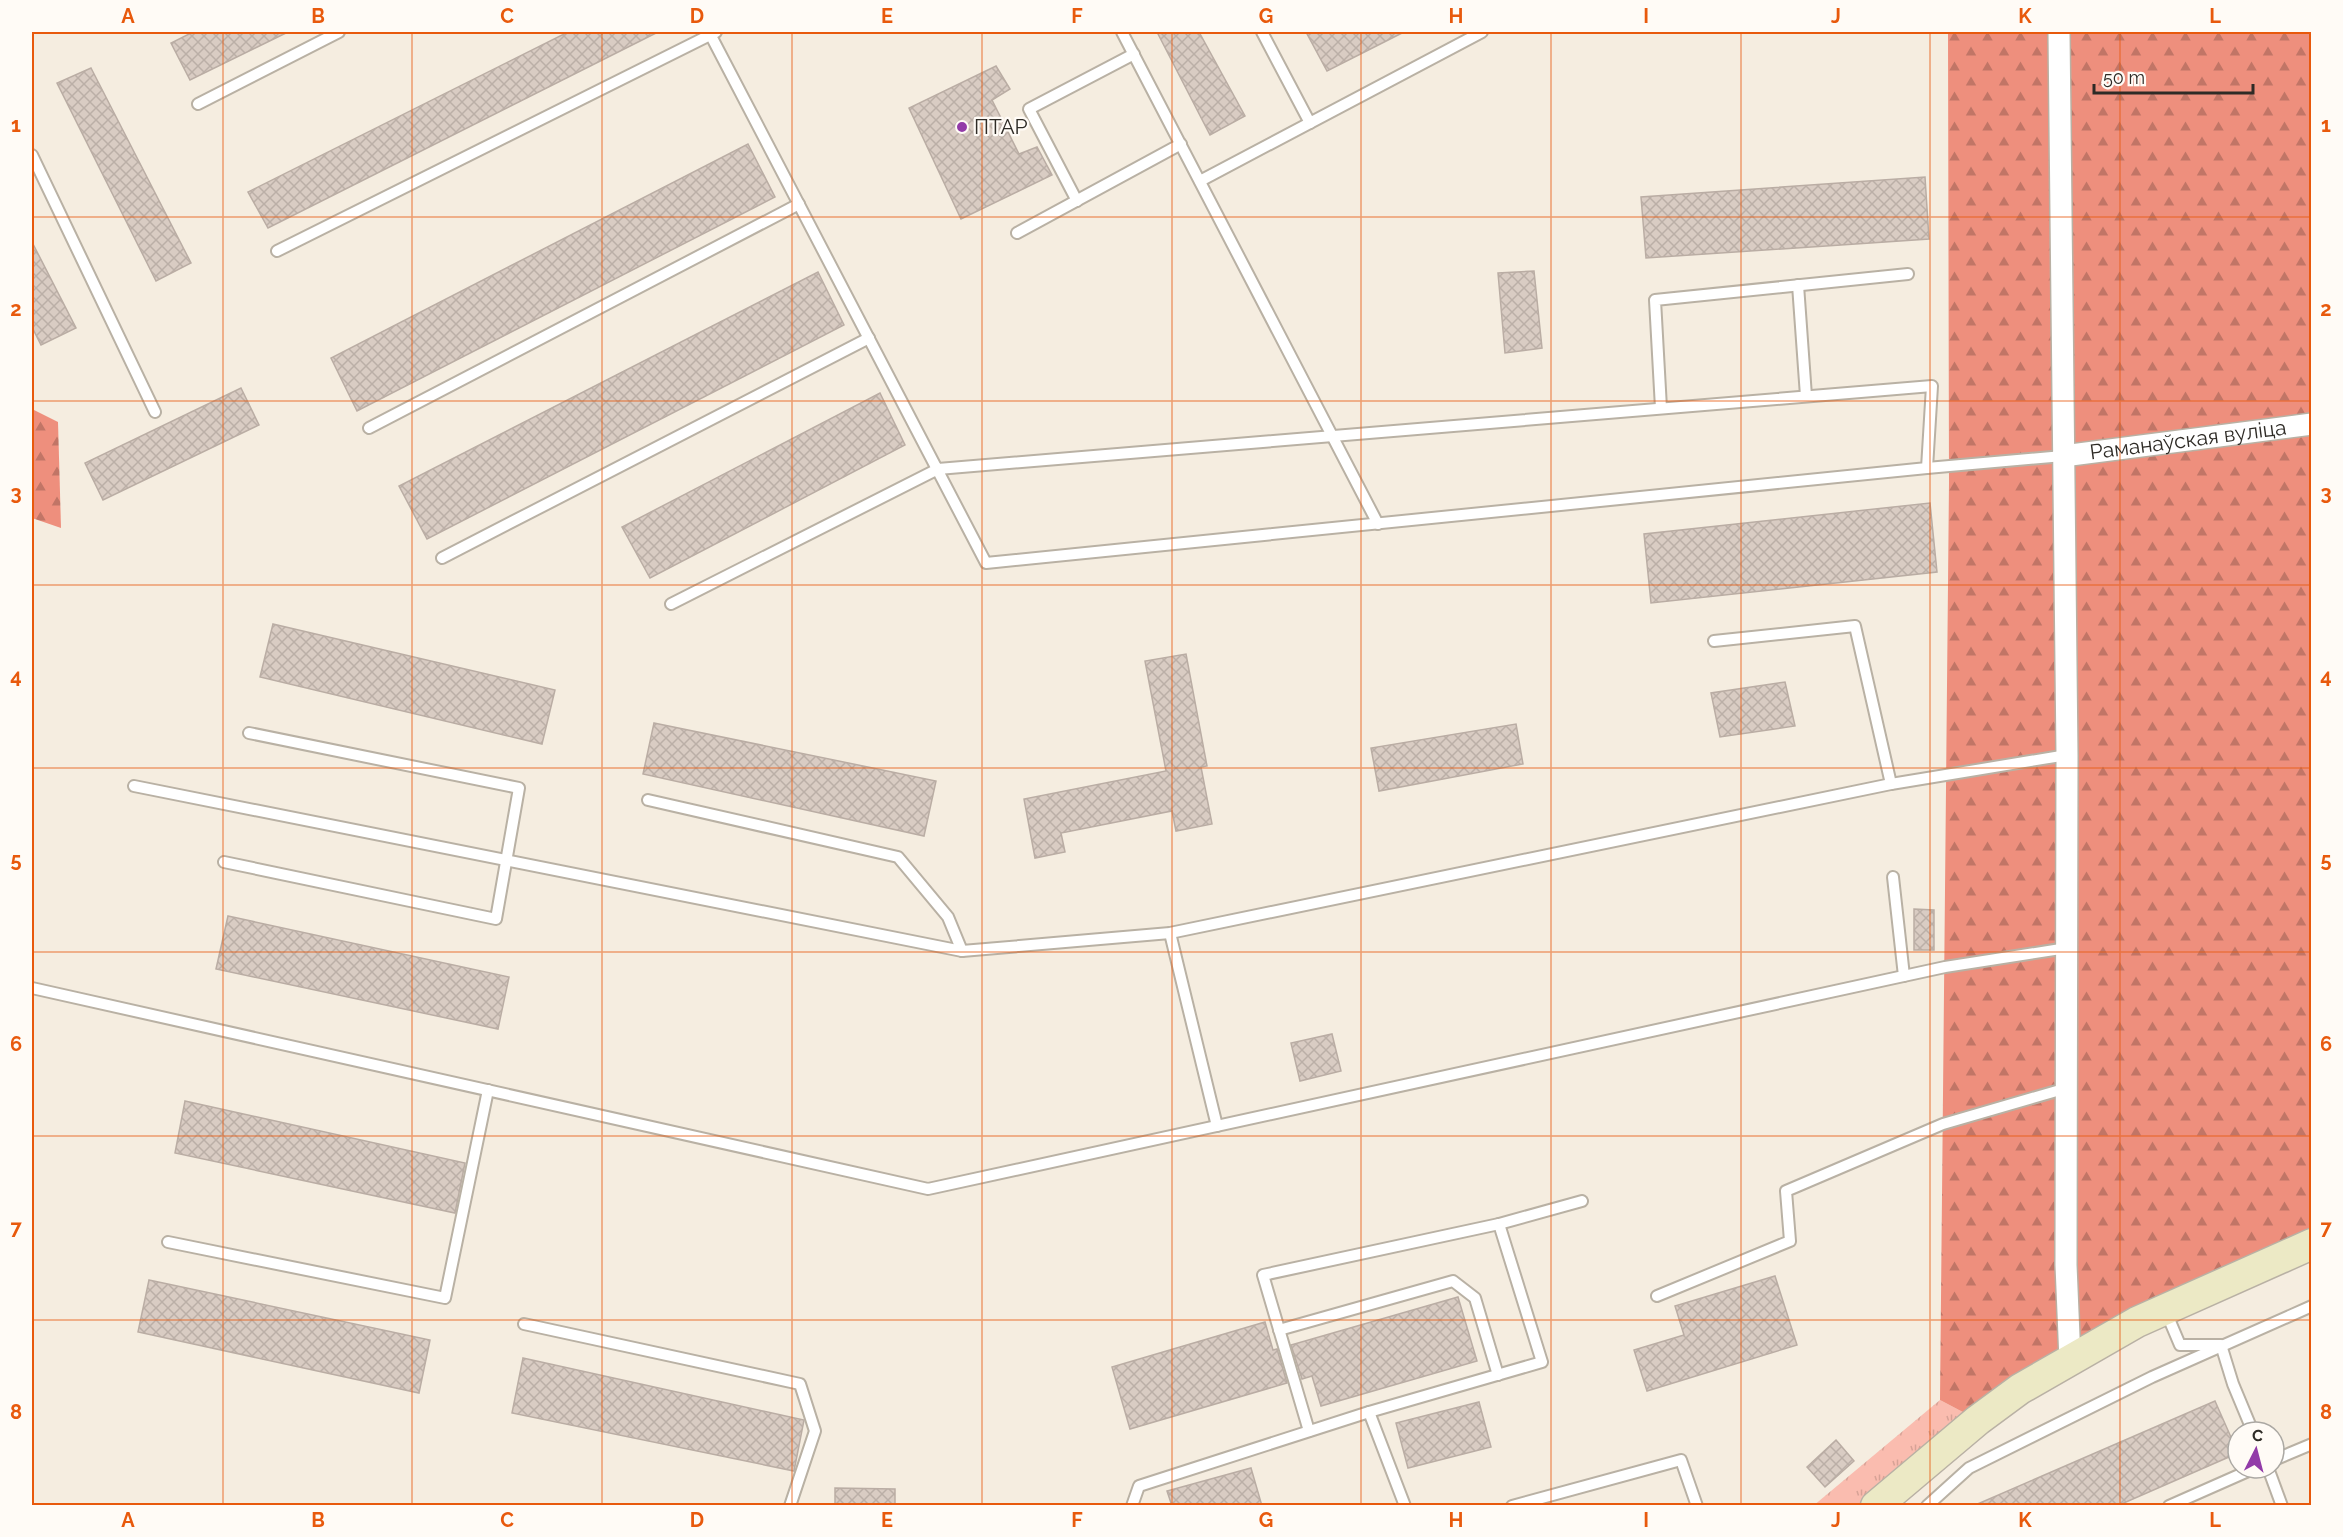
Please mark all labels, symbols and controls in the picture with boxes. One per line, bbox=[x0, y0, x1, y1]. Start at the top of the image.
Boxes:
text: A bbox=[121, 4, 135, 28]
text: B bbox=[311, 4, 325, 28]
text: C bbox=[500, 4, 514, 28]
text: D bbox=[690, 4, 704, 28]
text: E bbox=[881, 4, 893, 28]
text: F bbox=[1071, 4, 1083, 28]
text: G bbox=[1259, 4, 1273, 28]
text: H bbox=[1449, 4, 1463, 28]
text: I bbox=[1643, 4, 1649, 28]
text: J bbox=[1831, 4, 1841, 28]
text: K bbox=[2018, 4, 2032, 28]
text: L bbox=[2209, 4, 2221, 28]
scale bar bbox=[2094, 57, 2253, 95]
text: 50 m bbox=[2103, 67, 2145, 88]
text: 1 bbox=[11, 113, 21, 137]
text: 1 bbox=[2321, 113, 2331, 137]
place label: ПТАР bbox=[974, 114, 1028, 139]
marker: ПТАР bbox=[955, 120, 969, 134]
text: 2 bbox=[10, 297, 22, 321]
text: 2 bbox=[2320, 297, 2332, 321]
street label: Раманаўская вуліца bbox=[2088, 414, 2288, 464]
text: 3 bbox=[10, 481, 22, 505]
text: 3 bbox=[2320, 481, 2332, 505]
text: 4 bbox=[10, 664, 22, 688]
text: 4 bbox=[2320, 664, 2332, 688]
text: 5 bbox=[10, 848, 22, 872]
text: 5 bbox=[2320, 848, 2332, 872]
text: 6 bbox=[10, 1032, 22, 1056]
text: 6 bbox=[2320, 1032, 2332, 1056]
text: 7 bbox=[10, 1216, 22, 1240]
text: 7 bbox=[2320, 1216, 2332, 1240]
text: 8 bbox=[10, 1400, 22, 1424]
text: 8 bbox=[2320, 1400, 2332, 1424]
north arrow bbox=[2226, 1420, 2286, 1480]
text: С bbox=[2251, 1426, 2264, 1446]
text: A bbox=[121, 1508, 135, 1532]
text: B bbox=[311, 1508, 325, 1532]
text: C bbox=[500, 1508, 514, 1532]
text: D bbox=[690, 1508, 704, 1532]
text: E bbox=[881, 1508, 893, 1532]
text: F bbox=[1071, 1508, 1083, 1532]
text: G bbox=[1259, 1508, 1273, 1532]
text: H bbox=[1449, 1508, 1463, 1532]
text: I bbox=[1643, 1508, 1649, 1532]
text: J bbox=[1831, 1508, 1841, 1532]
text: K bbox=[2018, 1508, 2032, 1532]
text: L bbox=[2209, 1508, 2221, 1532]

